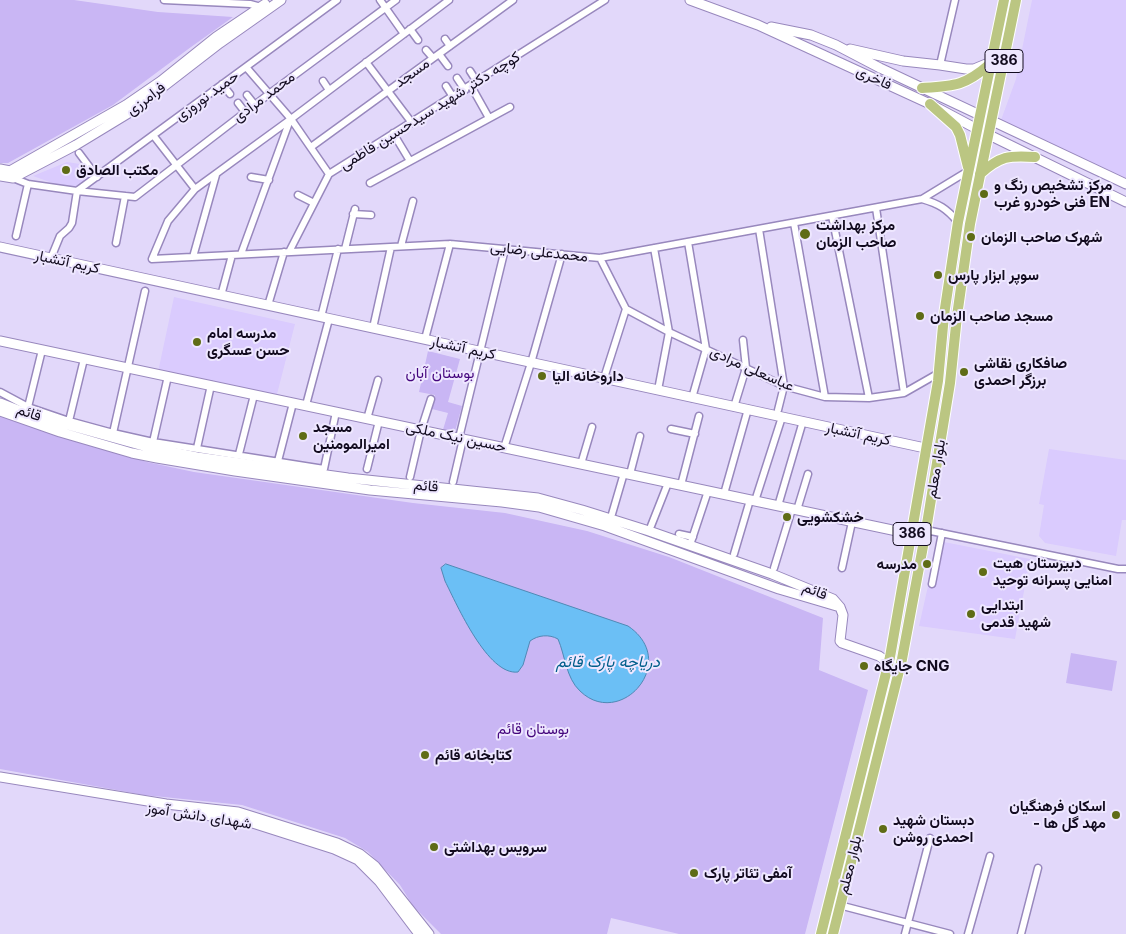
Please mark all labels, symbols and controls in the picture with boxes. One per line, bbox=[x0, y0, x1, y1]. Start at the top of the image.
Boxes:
street label: کوچه دکتر شهید سیدحسین فاطمی bbox=[336, 48, 524, 174]
road number: 386 bbox=[985, 49, 1023, 72]
street label: مسجد bbox=[391, 54, 433, 92]
street label: فاخری bbox=[853, 62, 895, 94]
street label: حمید نوروزی bbox=[172, 67, 242, 125]
street label: محمد مرادی bbox=[229, 68, 299, 126]
street label: فرامرزی bbox=[123, 78, 169, 120]
place label: مکتب الصادق bbox=[76, 161, 158, 179]
marker: مکتب الصادق bbox=[60, 164, 72, 176]
place label: مرکز تشخیص رنگ و فنی خودرو غرب EN bbox=[994, 176, 1112, 211]
marker: مرکز تشخیص رنگ و فنی خودرو غرب EN bbox=[978, 188, 990, 200]
place label: مرکز بهداشت صاحب الزمان bbox=[816, 216, 897, 251]
marker: مرکز بهداشت صاحب الزمان bbox=[798, 227, 812, 241]
place label: شهرک صاحب الزمان bbox=[981, 228, 1103, 246]
marker: شهرک صاحب الزمان bbox=[965, 231, 977, 243]
street label: محمدعلی رضایی bbox=[489, 238, 589, 266]
street label: کریم آتشبار bbox=[33, 246, 101, 278]
place label: سوپر ابزار پارس bbox=[948, 266, 1039, 284]
marker: سوپر ابزار پارس bbox=[932, 269, 944, 281]
place label: مسجد صاحب الزمان bbox=[930, 307, 1053, 325]
marker: مسجد صاحب الزمان bbox=[914, 310, 926, 322]
place label: مدرسه امام حسن عسگری bbox=[207, 324, 289, 359]
street label: کریم آتشبار bbox=[429, 332, 497, 364]
marker: مدرسه امام حسن عسگری bbox=[191, 336, 203, 348]
street label: عباسعلی مرادی bbox=[707, 342, 797, 396]
place label: صافکاری نقاشی برزگر احمدی bbox=[974, 354, 1067, 389]
park label: بوستان آبان bbox=[406, 364, 474, 382]
marker: صافکاری نقاشی برزگر احمدی bbox=[958, 366, 970, 378]
place label: داروخانه الیا bbox=[552, 367, 624, 385]
marker: داروخانه الیا bbox=[536, 370, 548, 382]
street label: قائم bbox=[14, 400, 44, 426]
place label: مسجد امیرالمومنین bbox=[313, 418, 390, 453]
street label: حسین نیک ملکی bbox=[404, 418, 508, 456]
street label: کریم آتشبار bbox=[824, 418, 892, 450]
marker: مسجد امیرالمومنین bbox=[297, 430, 309, 442]
street label: بلوار معلم bbox=[922, 438, 950, 500]
street label: قائم bbox=[413, 476, 439, 496]
place label: خشکشویی bbox=[797, 508, 864, 526]
marker: خشکشویی bbox=[781, 511, 793, 523]
road number: 386 bbox=[893, 522, 931, 546]
place label: دبیرستان هیت امنایی پسرانه توحید bbox=[993, 554, 1112, 589]
place label: مدرسه bbox=[877, 555, 917, 573]
marker: مدرسه bbox=[921, 558, 933, 570]
marker: دبیرستان هیت امنایی پسرانه توحید bbox=[977, 566, 989, 578]
street label: قائم bbox=[800, 578, 830, 604]
place label: ابتدایی شهید قدمی bbox=[981, 596, 1051, 631]
marker: ابتدایی شهید قدمی bbox=[965, 608, 977, 620]
water label: دریاچه پارک قائم bbox=[556, 652, 660, 672]
place label: جایگاه CNG bbox=[874, 657, 950, 675]
marker: جایگاه CNG bbox=[858, 660, 870, 672]
park label: بوستان قائم bbox=[497, 720, 569, 738]
place label: کتابخانه قائم bbox=[435, 746, 512, 764]
marker: کتابخانه قائم bbox=[419, 749, 431, 761]
place label: اسکان فرهنگیان - مهد گل ها bbox=[1009, 797, 1106, 832]
street label: شهدای دانش آموز bbox=[145, 799, 253, 833]
marker: اسکان فرهنگیان - مهد گل ها bbox=[1110, 809, 1122, 821]
place label: دبستان شهید احمدی روشن bbox=[893, 811, 975, 846]
marker: دبستان شهید احمدی روشن bbox=[877, 823, 889, 835]
street label: بلوار معلم bbox=[834, 834, 866, 896]
place label: سرویس بهداشتی bbox=[444, 838, 547, 856]
marker: سرویس بهداشتی bbox=[428, 841, 440, 853]
place label: آمفی تئاتر پارک bbox=[704, 864, 792, 882]
marker: آمفی تئاتر پارک bbox=[688, 867, 700, 879]

